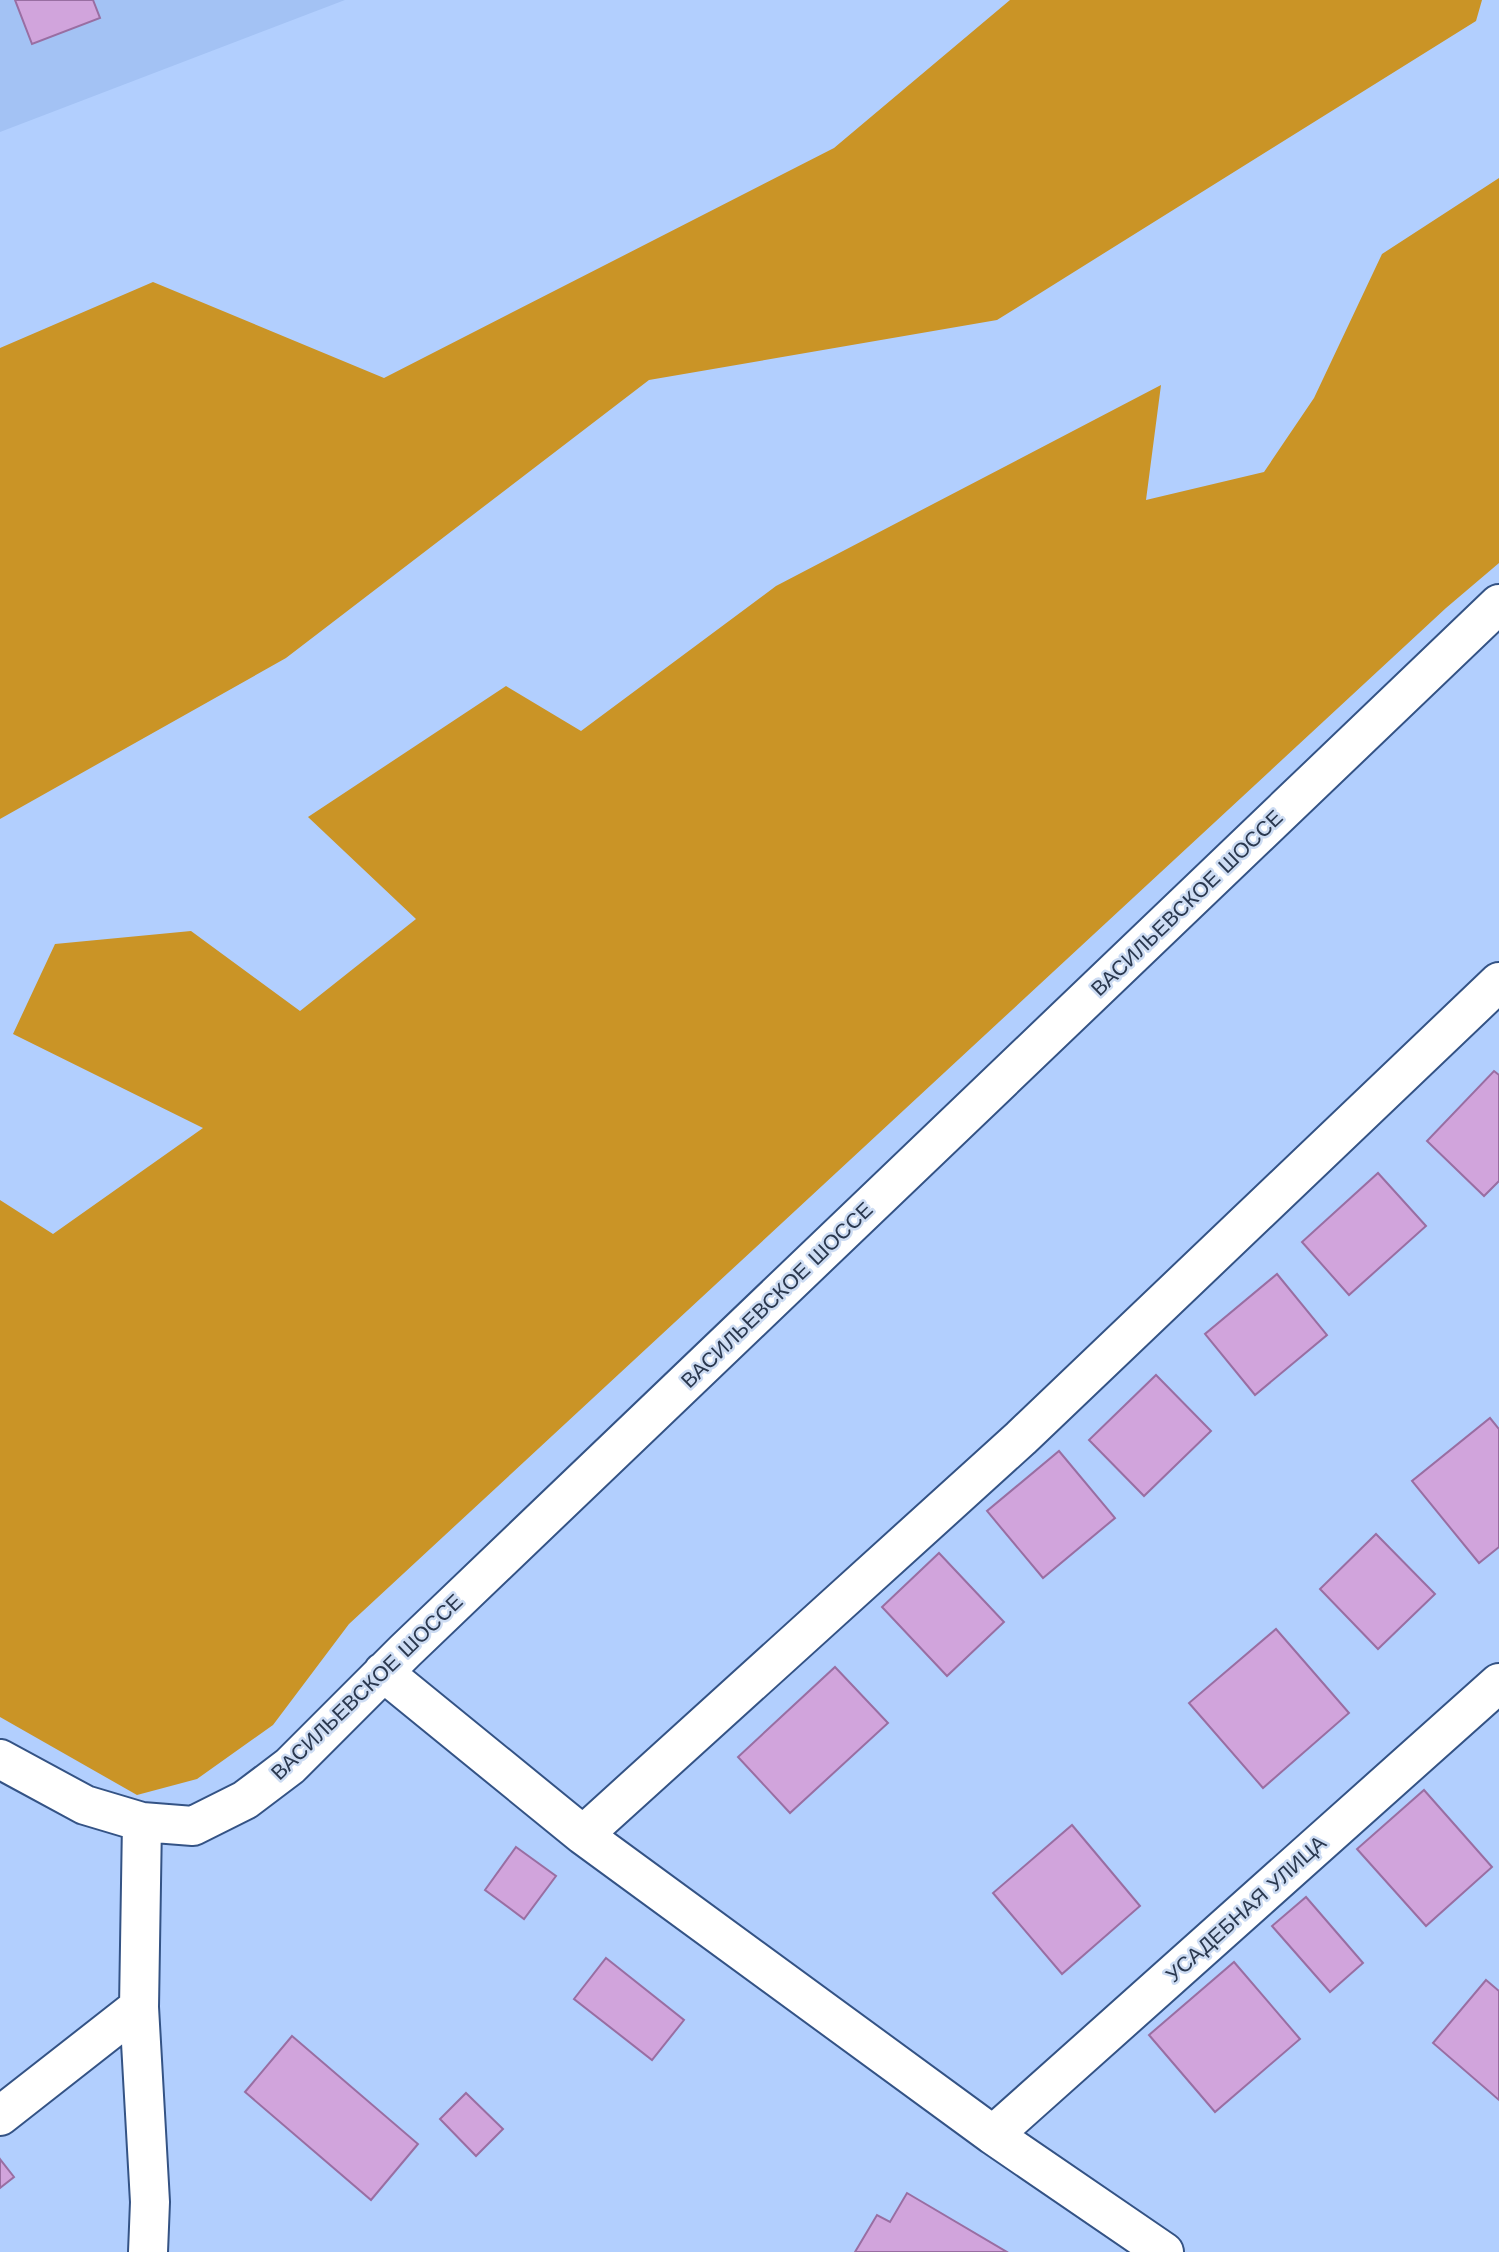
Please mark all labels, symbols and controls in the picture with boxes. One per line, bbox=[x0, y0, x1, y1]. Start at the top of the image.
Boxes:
street label: ВАСИЛЬЕВСКОЕ ШОССЕ bbox=[1086, 805, 1288, 1001]
street label: ВАСИЛЬЕВСКОЕ ШОССЕ bbox=[676, 1197, 878, 1393]
street label: ВАСИЛЬЕВСКОЕ ШОССЕ bbox=[266, 1589, 468, 1785]
street label: УСАДЕБНАЯ УЛИЦА bbox=[1160, 1830, 1331, 1987]

